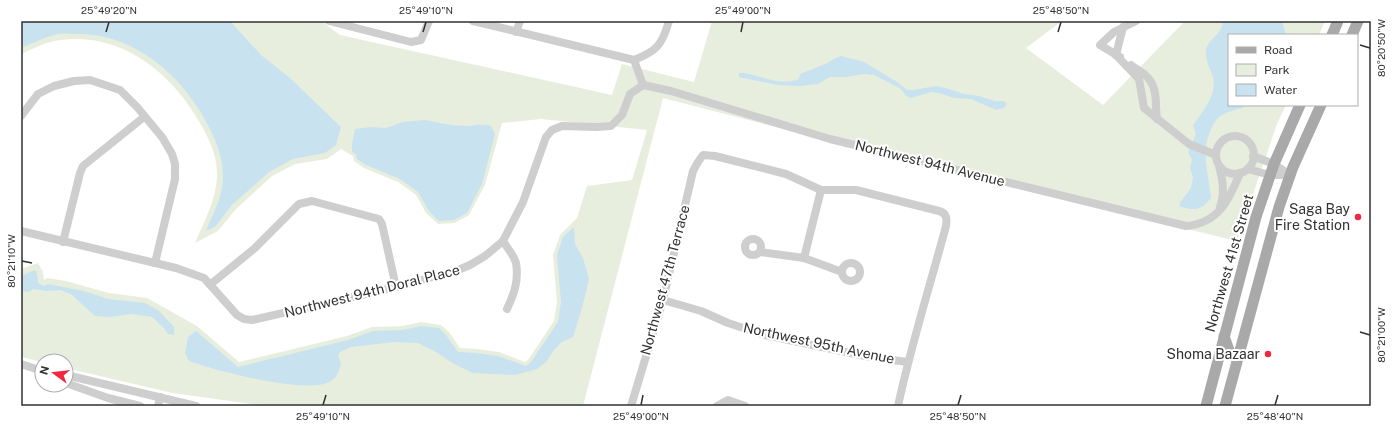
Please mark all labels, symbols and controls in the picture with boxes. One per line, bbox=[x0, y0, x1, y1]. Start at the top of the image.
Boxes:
text: 25°49'20"N bbox=[81, 4, 137, 16]
text: 25°49'10"N bbox=[399, 4, 453, 16]
text: 25°49'00"N bbox=[715, 4, 771, 16]
text: 25°48'50"N bbox=[1033, 4, 1089, 16]
text: 80°20'50"W bbox=[1375, 19, 1387, 77]
legend bbox=[1228, 34, 1358, 106]
text: Road bbox=[1264, 43, 1292, 57]
text: Park bbox=[1264, 63, 1290, 77]
text: Water bbox=[1264, 83, 1298, 97]
street label: Northwest 94th Avenue bbox=[853, 137, 1007, 189]
street label: Northwest 41st Street bbox=[1202, 192, 1256, 334]
place label: Saga Bay Fire Station bbox=[1275, 201, 1351, 233]
street label: Northwest 47th Terrace bbox=[637, 203, 693, 357]
marker: Saga Bay Fire Station bbox=[1353, 212, 1363, 222]
text: 80°21'10"W bbox=[5, 234, 17, 288]
street label: Northwest 94th Doral Place bbox=[283, 261, 461, 321]
text: 80°21'00"W bbox=[1375, 307, 1387, 363]
street label: Northwest 95th Avenue bbox=[742, 319, 896, 367]
place label: Shoma Bazaar bbox=[1167, 346, 1260, 362]
marker: Shoma Bazaar bbox=[1263, 349, 1273, 359]
north arrow bbox=[34, 353, 74, 393]
text: N bbox=[37, 365, 51, 376]
text: 25°49'10"N bbox=[296, 410, 350, 422]
text: 25°49'00"N bbox=[613, 410, 669, 422]
text: 25°48'50"N bbox=[930, 410, 986, 422]
text: 25°48'40"N bbox=[1247, 410, 1303, 422]

